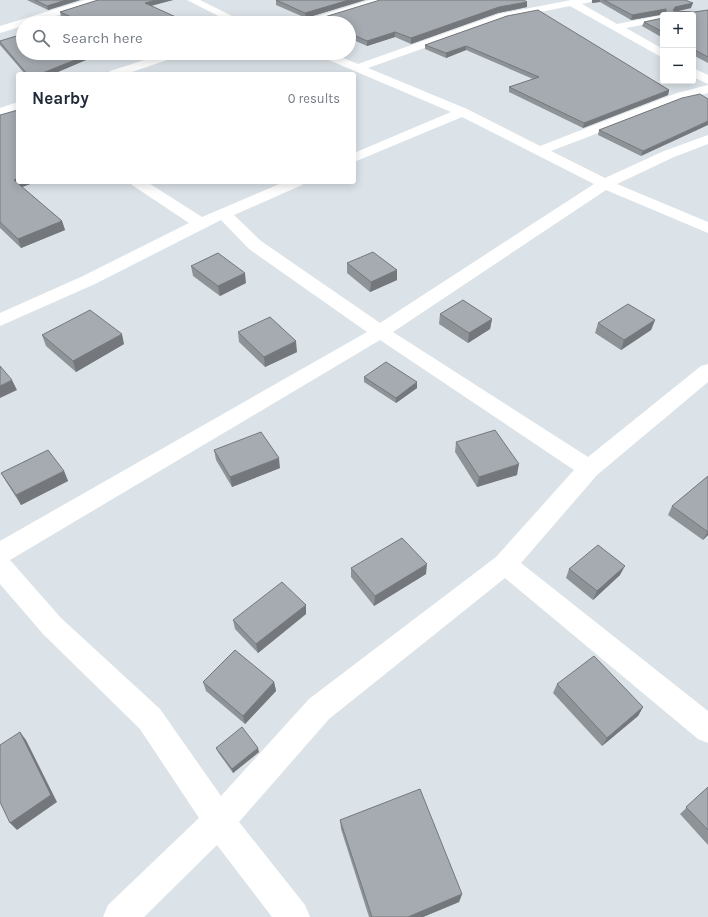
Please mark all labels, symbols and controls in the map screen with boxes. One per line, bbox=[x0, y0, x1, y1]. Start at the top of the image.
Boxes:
map controls bbox=[660, 12, 696, 84]
button: + bbox=[660, 12, 696, 48]
search box bbox=[16, 16, 356, 60]
icon: search bbox=[30, 27, 52, 49]
text: Search here bbox=[62, 29, 143, 47]
button: − bbox=[660, 48, 696, 84]
text: Nearby bbox=[32, 88, 89, 108]
text: 0 results bbox=[288, 91, 340, 106]

